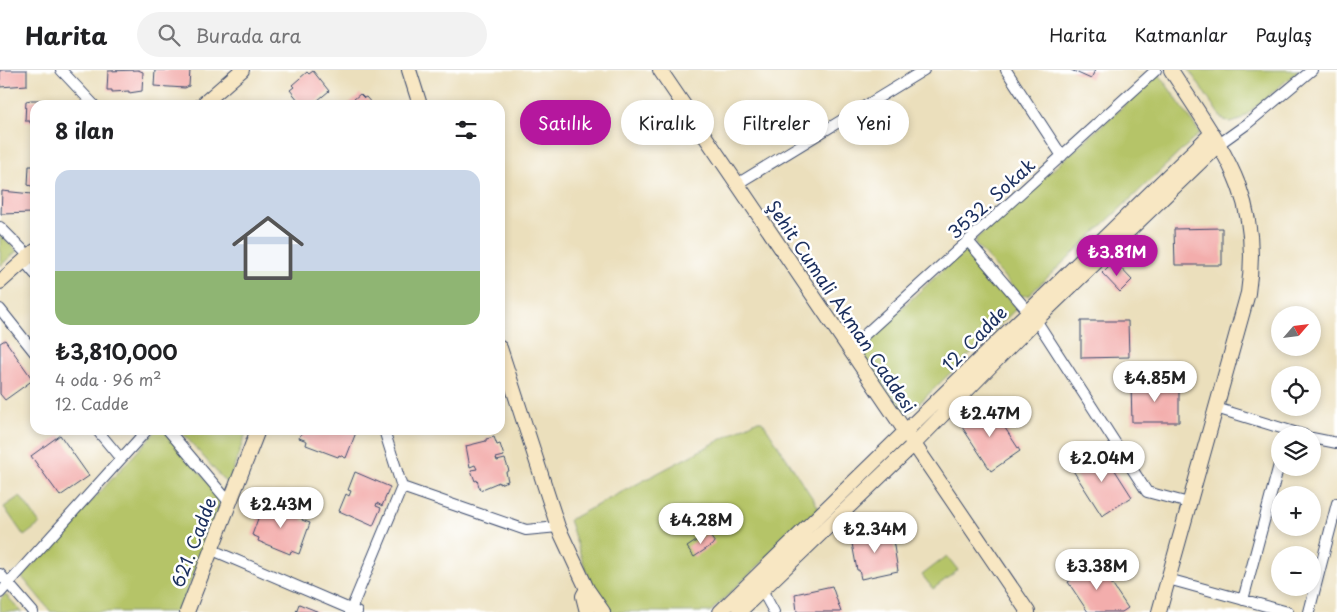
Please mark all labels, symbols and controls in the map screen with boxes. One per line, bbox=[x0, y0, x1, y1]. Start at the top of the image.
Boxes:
search box bbox=[137, 12, 487, 57]
text: Harita bbox=[25, 17, 107, 53]
icon: search bbox=[155, 21, 183, 49]
text: Burada ara bbox=[195, 21, 301, 49]
text: Harita bbox=[1049, 21, 1106, 48]
text: Katmanlar bbox=[1134, 21, 1227, 48]
text: Paylaş bbox=[1255, 21, 1312, 48]
chip: Satılık bbox=[520, 100, 611, 145]
chip: Kiralık bbox=[621, 100, 714, 145]
chip: Filtreler bbox=[724, 100, 828, 145]
chip: Yeni bbox=[838, 100, 909, 145]
text: 8 ilan bbox=[55, 114, 114, 146]
icon: filters bbox=[452, 116, 480, 144]
street label: 3532. Sokak bbox=[941, 151, 1041, 245]
street label: Şehit Cumali Akman Caddesi bbox=[761, 194, 923, 418]
icon: home bbox=[223, 203, 313, 293]
pin: ₺3.81M bbox=[1076, 234, 1158, 277]
text: ₺3.81M bbox=[1088, 239, 1146, 263]
street label: 12. Cadde bbox=[935, 299, 1013, 377]
north arrow bbox=[1271, 306, 1321, 356]
map controls bbox=[1271, 306, 1321, 596]
text: ₺3,810,000 bbox=[55, 335, 178, 367]
pin: ₺4.85M bbox=[1114, 360, 1196, 403]
text: ₺4.85M bbox=[1124, 365, 1186, 389]
button: locate bbox=[1271, 366, 1321, 416]
text: 4 oda · 96 m² bbox=[55, 367, 162, 391]
text: 12. Cadde bbox=[55, 391, 129, 415]
pin: ₺2.47M bbox=[949, 396, 1031, 438]
text: ₺2.47M bbox=[960, 400, 1020, 424]
button: layers bbox=[1271, 426, 1321, 476]
pin: ₺2.04M bbox=[1061, 440, 1143, 483]
text: ₺2.04M bbox=[1070, 445, 1134, 469]
pin: ₺2.43M bbox=[240, 486, 322, 529]
button: + bbox=[1271, 486, 1321, 536]
text: ₺2.43M bbox=[250, 491, 312, 515]
street label: 621. Cadde bbox=[163, 493, 223, 591]
pin: ₺4.28M bbox=[660, 502, 742, 545]
text: ₺4.28M bbox=[670, 507, 732, 531]
pin: ₺2.34M bbox=[834, 512, 916, 554]
text: ₺2.34M bbox=[843, 516, 907, 540]
button: − bbox=[1271, 546, 1321, 596]
pin: ₺3.38M bbox=[1056, 548, 1138, 591]
text: ₺3.38M bbox=[1066, 553, 1128, 577]

